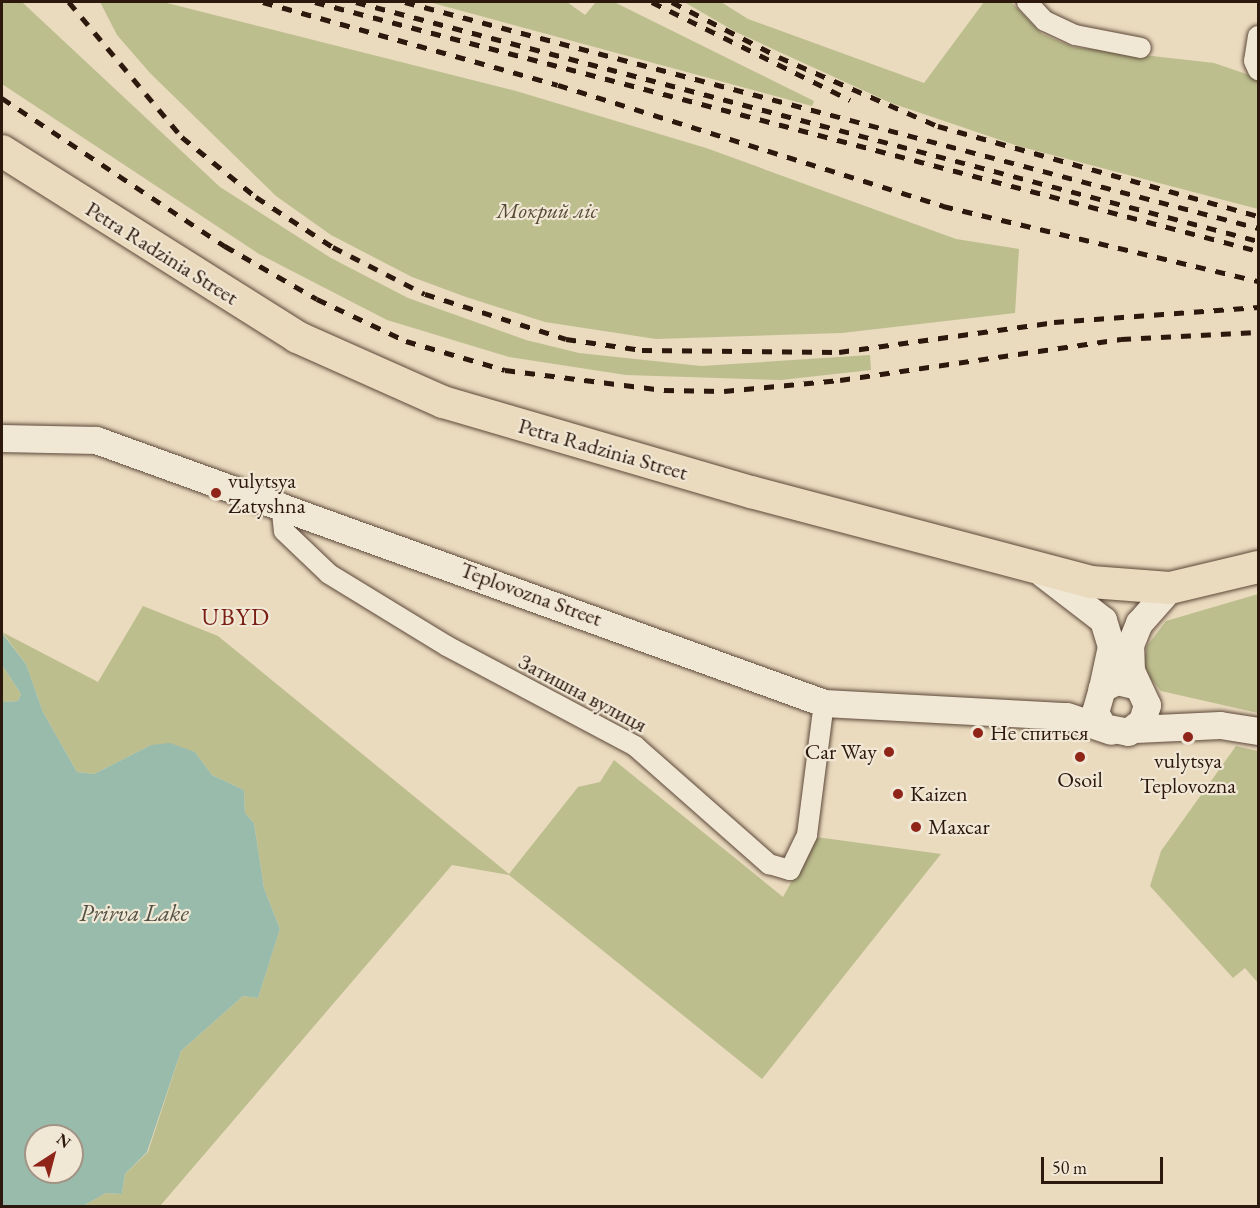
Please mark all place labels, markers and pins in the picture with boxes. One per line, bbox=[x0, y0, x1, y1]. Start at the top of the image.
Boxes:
place label: vulytsya Zatyshna bbox=[228, 467, 305, 518]
marker: vulytsya Zatyshna bbox=[209, 486, 223, 500]
place label: Не спиться bbox=[990, 720, 1089, 746]
marker: Не спиться bbox=[971, 726, 985, 740]
marker: vulytsya Teplovozna bbox=[1181, 730, 1195, 744]
place label: Car Way bbox=[805, 739, 877, 765]
marker: Car Way bbox=[882, 745, 896, 759]
place label: vulytsya Teplovozna bbox=[1140, 747, 1236, 798]
marker: Osoil bbox=[1073, 750, 1087, 764]
place label: Osoil bbox=[1057, 767, 1103, 793]
place label: Kaizen bbox=[910, 781, 968, 807]
marker: Kaizen bbox=[891, 787, 905, 801]
place label: Maxcar bbox=[928, 814, 990, 840]
marker: Maxcar bbox=[909, 820, 923, 834]

